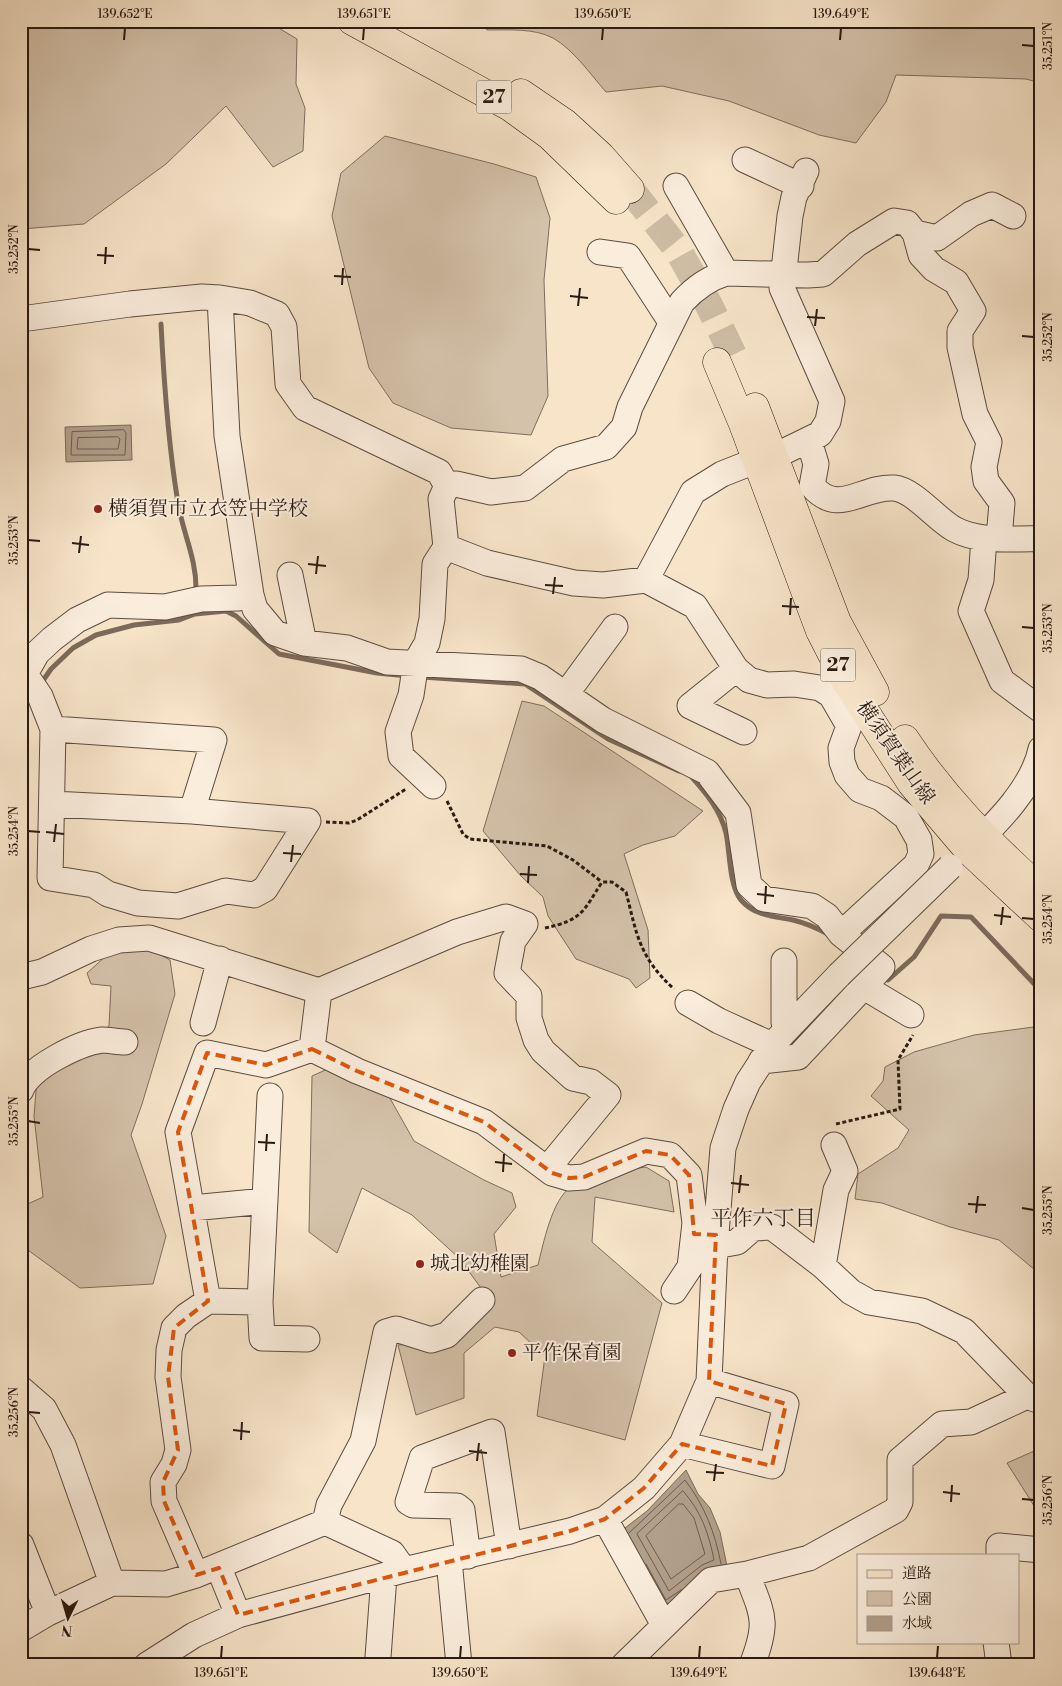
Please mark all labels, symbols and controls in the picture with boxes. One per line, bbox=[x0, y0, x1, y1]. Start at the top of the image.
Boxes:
text: 139.652°E bbox=[97, 7, 153, 22]
text: 139.651°E bbox=[337, 7, 391, 22]
text: 139.650°E bbox=[575, 7, 631, 22]
text: 139.649°E bbox=[813, 7, 869, 22]
text: 35.251°N bbox=[1041, 22, 1056, 70]
road number: 27 bbox=[476, 80, 512, 114]
text: 35.252°N bbox=[7, 224, 22, 274]
text: 35.252°N bbox=[1041, 312, 1056, 362]
place label: 横須賀市立衣笠中学校 bbox=[108, 497, 308, 522]
marker: 横須賀市立衣笠中学校 bbox=[92, 503, 104, 515]
text: 35.253°N bbox=[7, 515, 22, 565]
text: 35.253°N bbox=[1041, 603, 1056, 653]
road number: 27 bbox=[820, 648, 856, 682]
street label: 横須賀葉山線 bbox=[850, 697, 940, 809]
text: 35.254°N bbox=[7, 806, 22, 856]
text: 35.254°N bbox=[1041, 894, 1056, 944]
text: 35.255°N bbox=[7, 1096, 22, 1146]
text: 35.255°N bbox=[1041, 1185, 1056, 1235]
district label: 平作六丁目 bbox=[711, 1206, 816, 1232]
place label: 城北幼稚園 bbox=[430, 1252, 530, 1277]
marker: 城北幼稚園 bbox=[414, 1258, 426, 1270]
place label: 平作保育園 bbox=[522, 1341, 622, 1366]
marker: 平作保育園 bbox=[506, 1347, 518, 1359]
text: 35.256°N bbox=[7, 1387, 22, 1437]
text: 35.256°N bbox=[1041, 1475, 1056, 1525]
legend bbox=[857, 1554, 1020, 1644]
text: 道路 bbox=[902, 1564, 932, 1583]
text: 公園 bbox=[902, 1590, 932, 1609]
north arrow bbox=[42, 1594, 92, 1644]
text: 水域 bbox=[902, 1614, 932, 1633]
text: N bbox=[61, 1621, 73, 1639]
text: 139.651°E bbox=[194, 1666, 248, 1681]
text: 139.650°E bbox=[432, 1666, 488, 1681]
text: 139.649°E bbox=[671, 1666, 727, 1681]
text: 139.648°E bbox=[909, 1666, 965, 1681]

